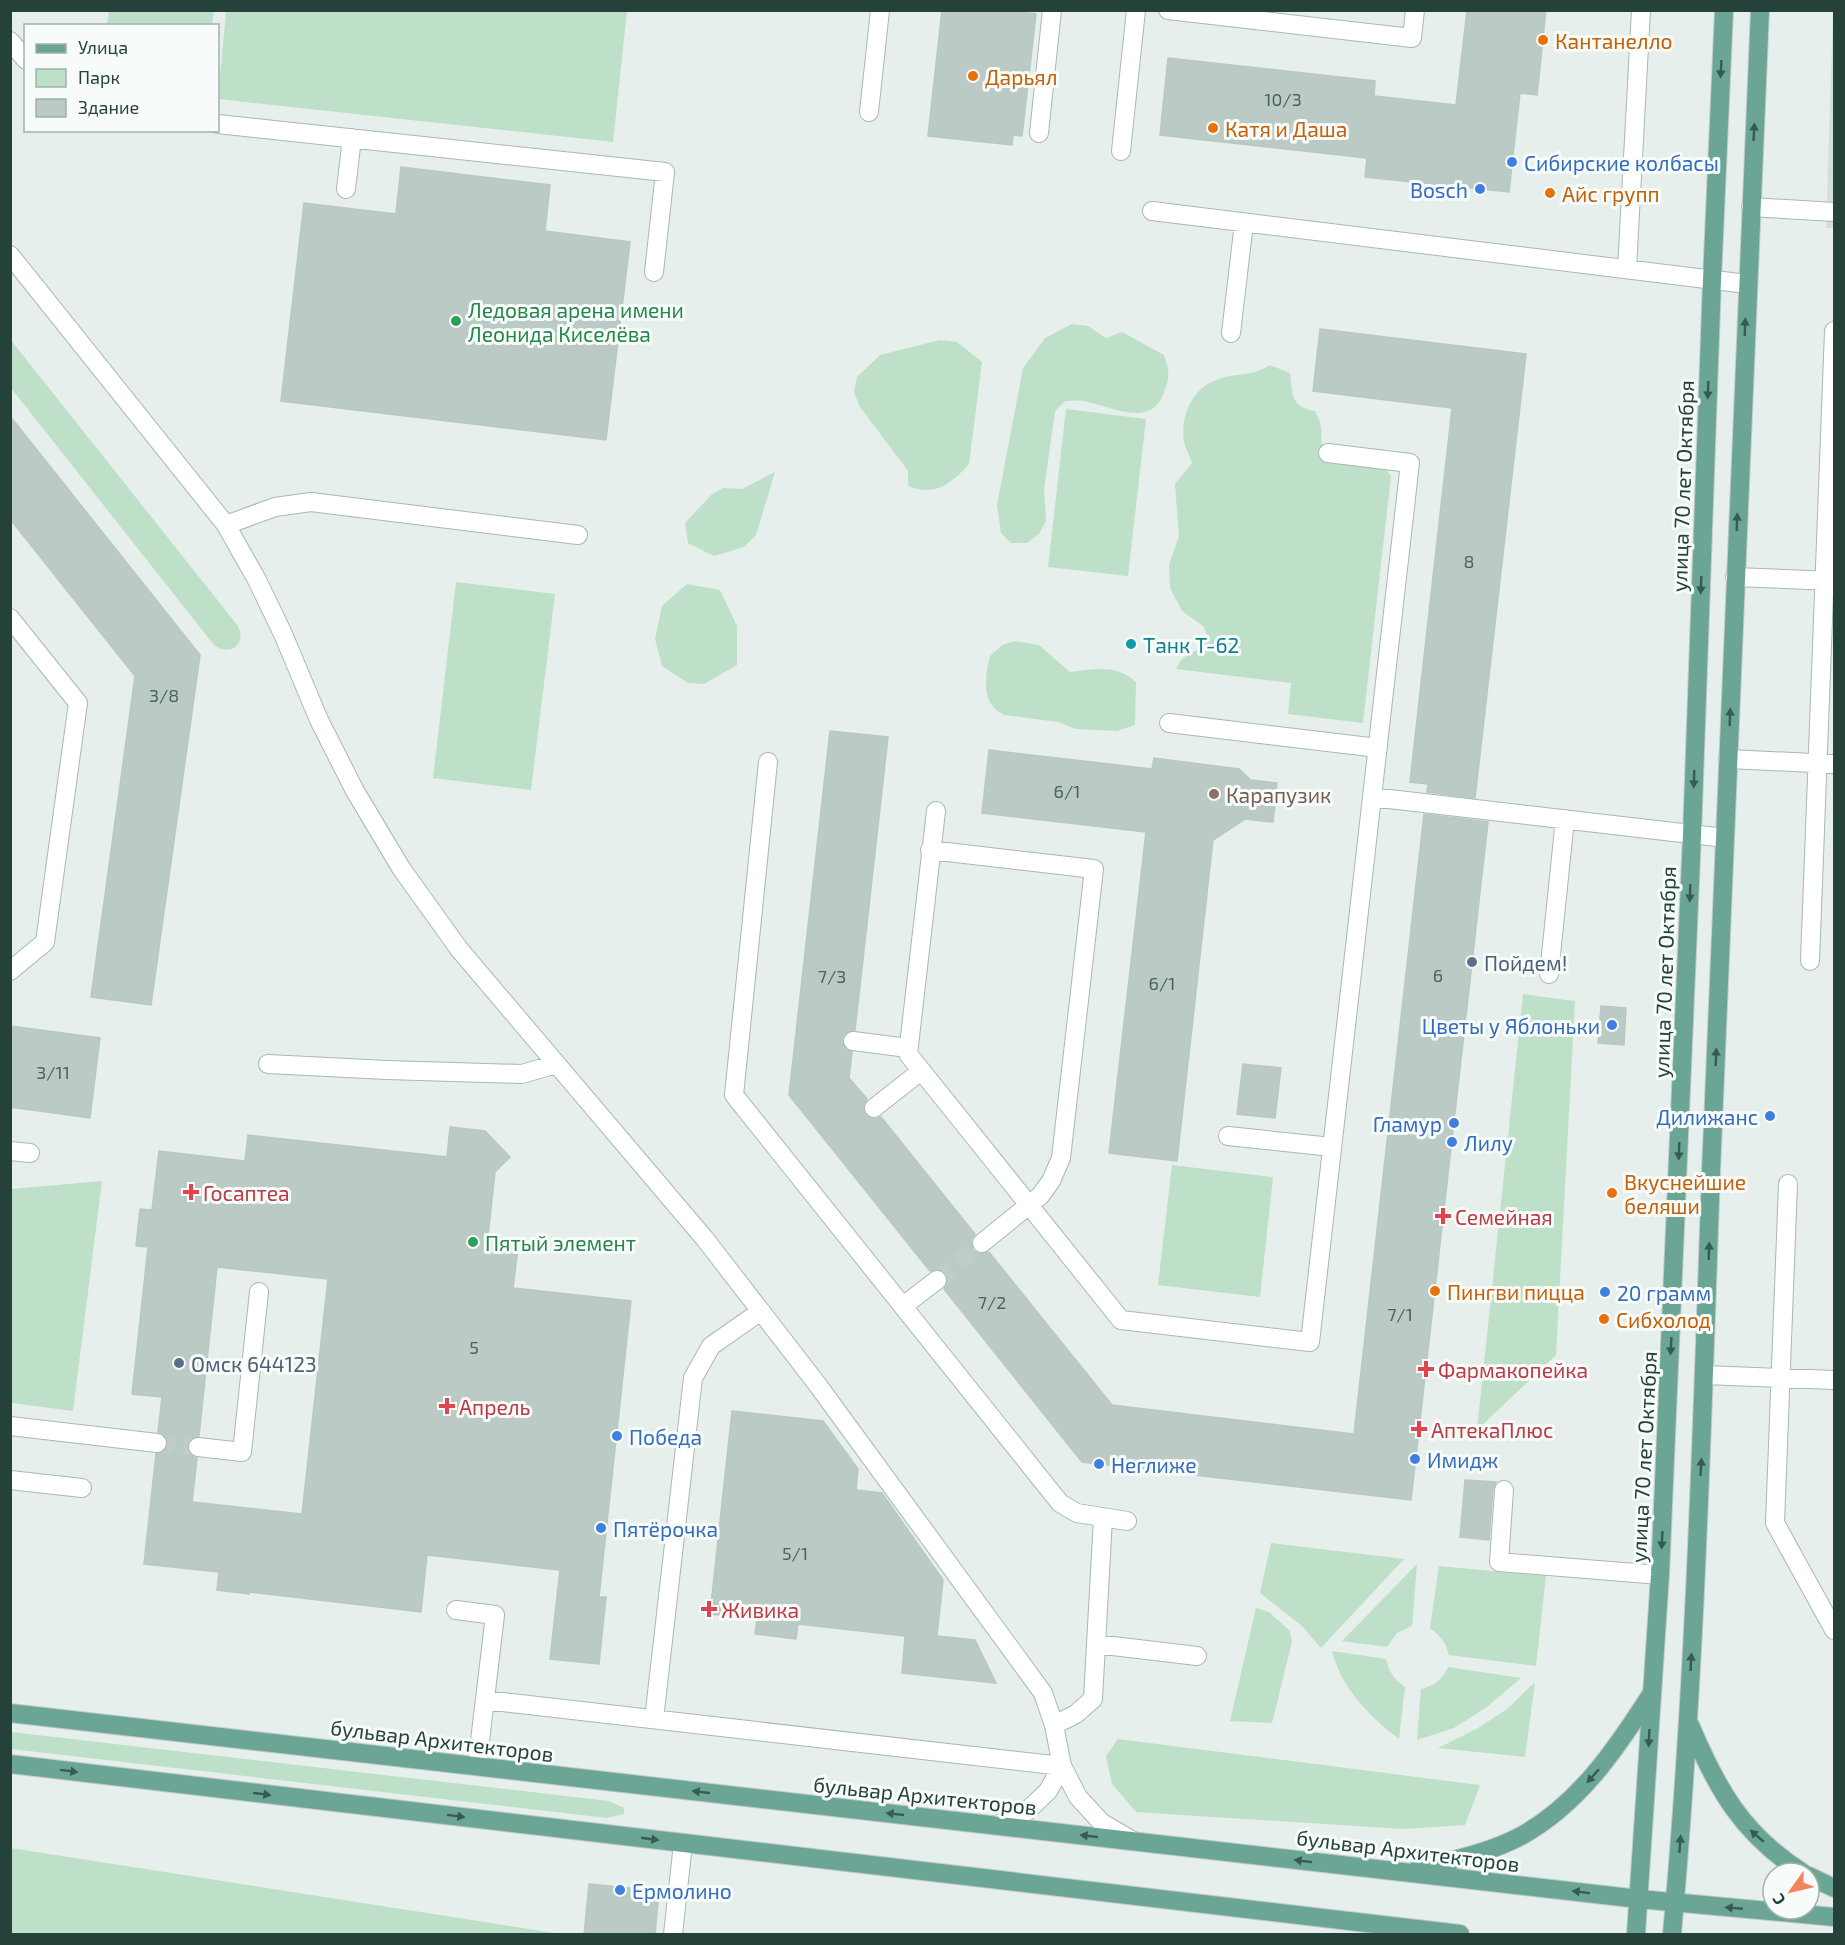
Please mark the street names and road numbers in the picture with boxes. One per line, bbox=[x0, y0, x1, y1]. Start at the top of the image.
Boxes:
street label: улица 70 лет Октября bbox=[1666, 380, 1699, 592]
street label: улица 70 лет Октября bbox=[1648, 866, 1681, 1078]
street label: улица 70 лет Октября bbox=[1625, 1351, 1662, 1563]
street label: бульвар Архитекторов bbox=[329, 1714, 555, 1767]
street label: бульвар Архитекторов bbox=[812, 1771, 1038, 1820]
street label: бульвар Архитекторов bbox=[1295, 1824, 1521, 1877]

